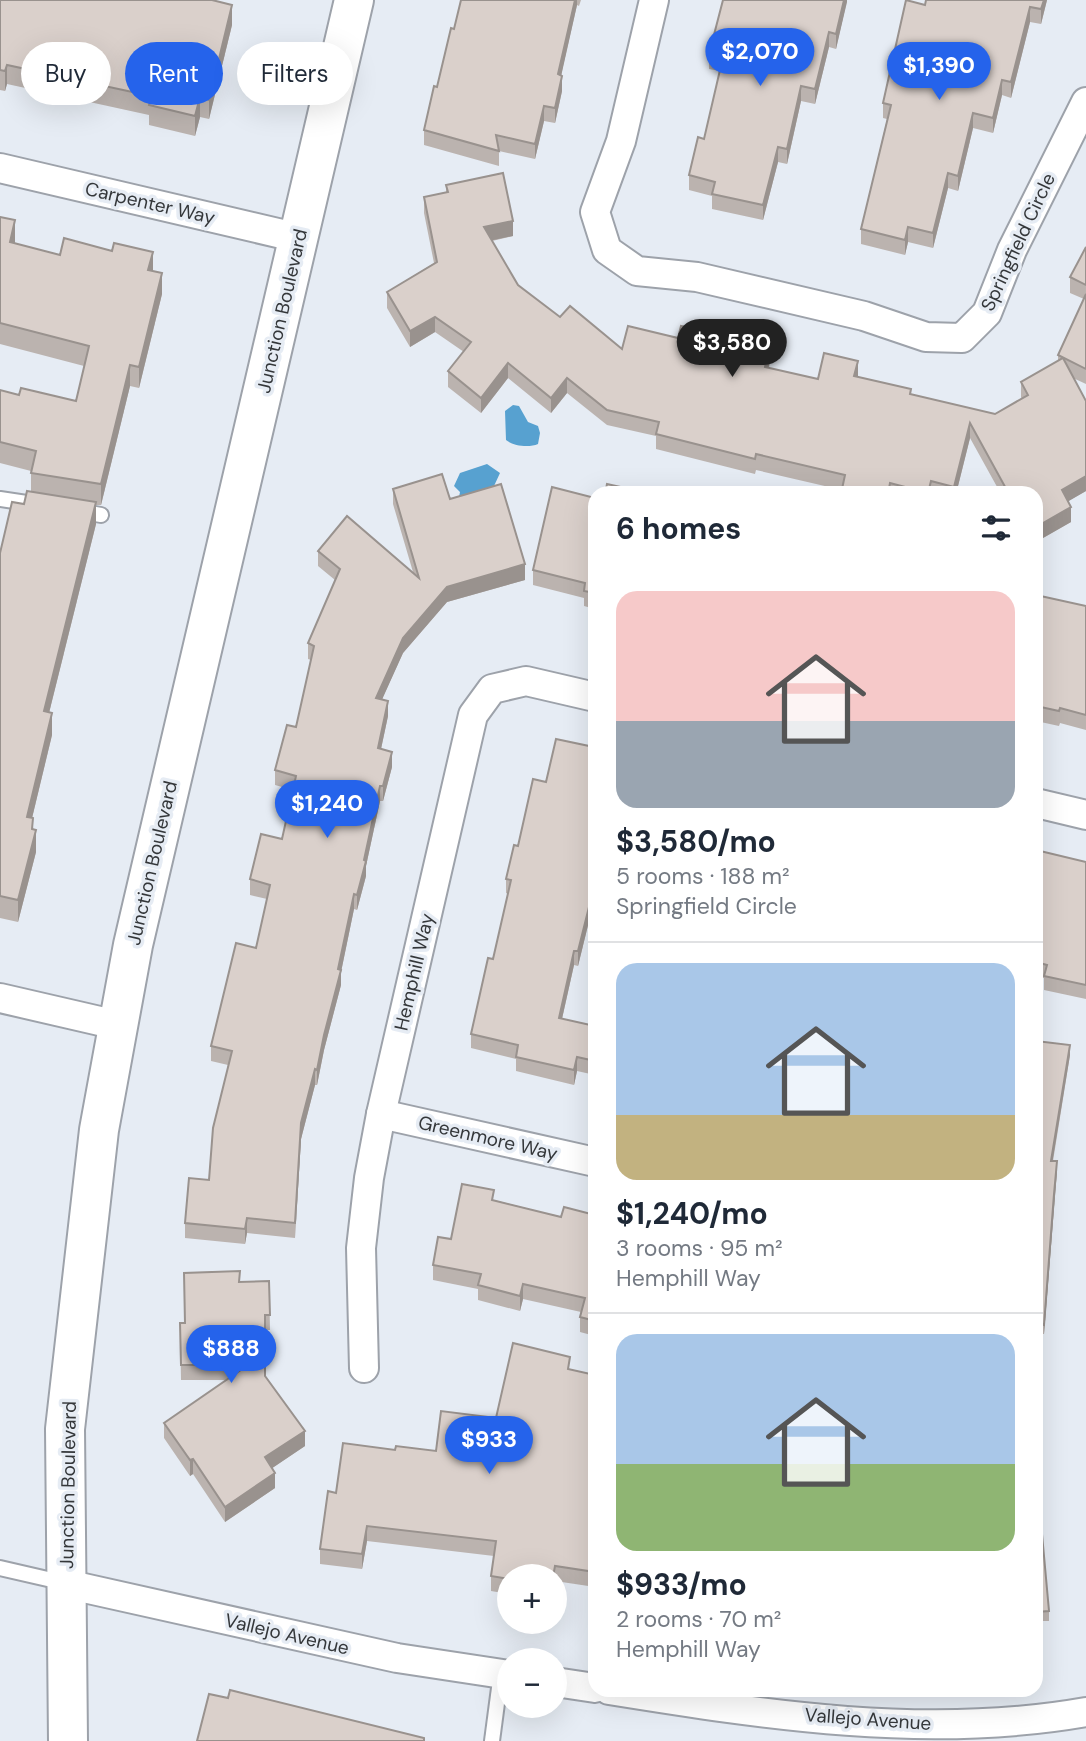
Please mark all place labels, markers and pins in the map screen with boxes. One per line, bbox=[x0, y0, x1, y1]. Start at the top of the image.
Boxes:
pin: $2,070 bbox=[703, 28, 817, 88]
pin: $1,390 bbox=[882, 42, 996, 102]
pin: $3,580 bbox=[675, 320, 789, 379]
pin: $1,240 bbox=[270, 780, 384, 840]
pin: $888 bbox=[190, 1326, 272, 1385]
pin: $933 bbox=[448, 1416, 530, 1476]

